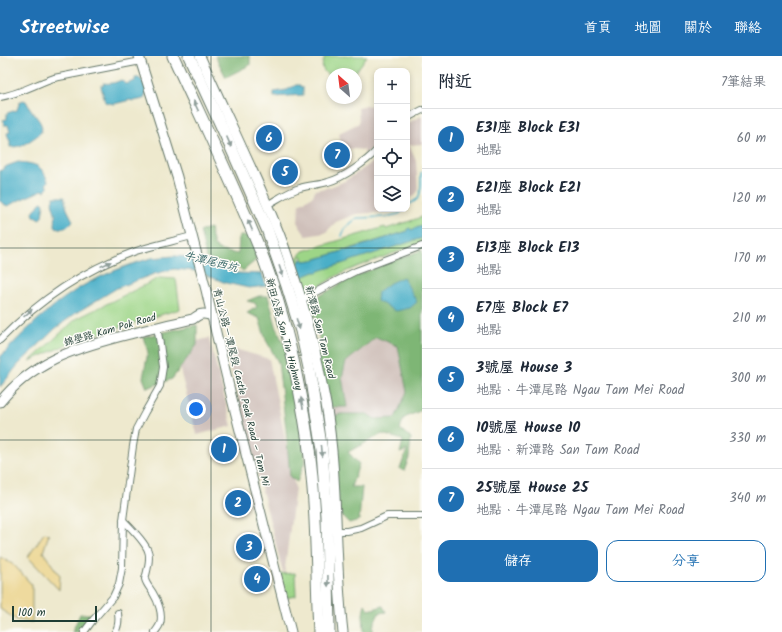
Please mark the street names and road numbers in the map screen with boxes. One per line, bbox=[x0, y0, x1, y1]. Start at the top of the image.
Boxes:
street label: 新田公路 San Tin Highway bbox=[261, 276, 307, 392]
street label: 新潭路 San Tam Road bbox=[301, 284, 340, 381]
street label: 青山公路－潭尾段 Castle Peak Road – Tam Mi bbox=[209, 286, 274, 488]
street label: 錦壆路 Kam Pok Road bbox=[62, 309, 159, 351]

